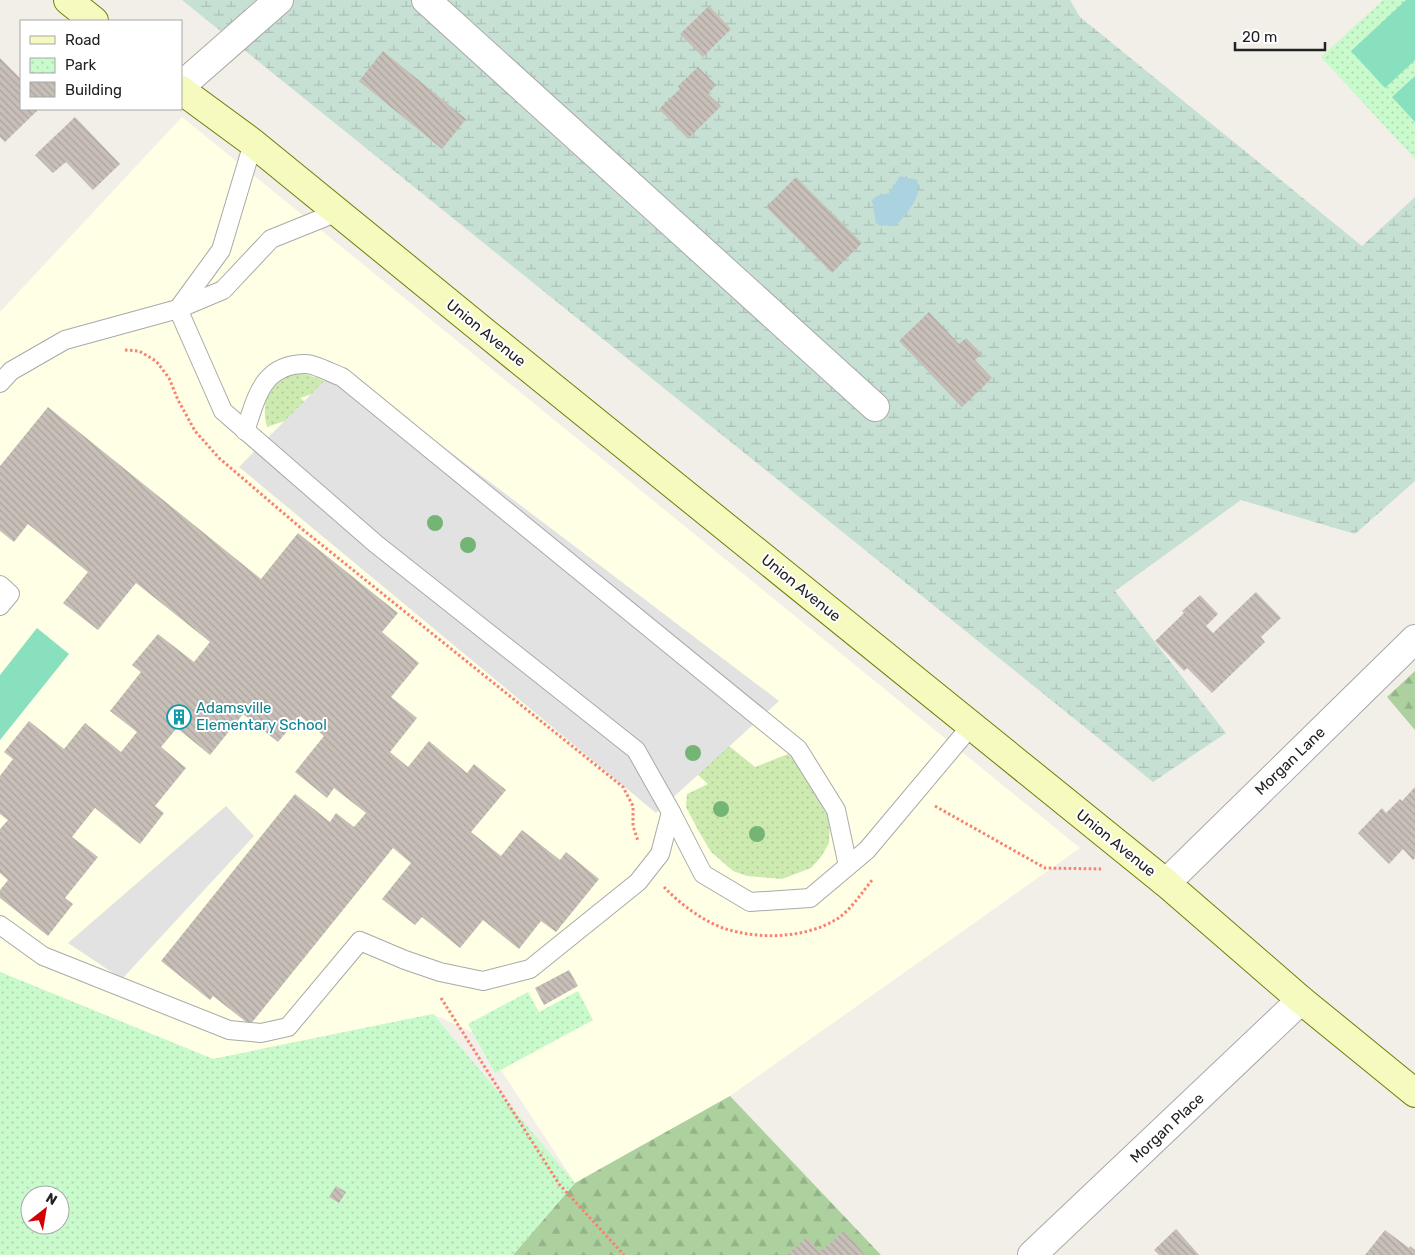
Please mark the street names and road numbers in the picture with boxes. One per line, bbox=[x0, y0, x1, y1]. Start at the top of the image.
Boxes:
street label: Union Avenue bbox=[443, 296, 529, 370]
street label: Union Avenue bbox=[758, 551, 844, 625]
street label: Morgan Lane bbox=[1251, 723, 1329, 799]
street label: Union Avenue bbox=[1073, 806, 1159, 880]
street label: Morgan Place bbox=[1126, 1089, 1208, 1167]

